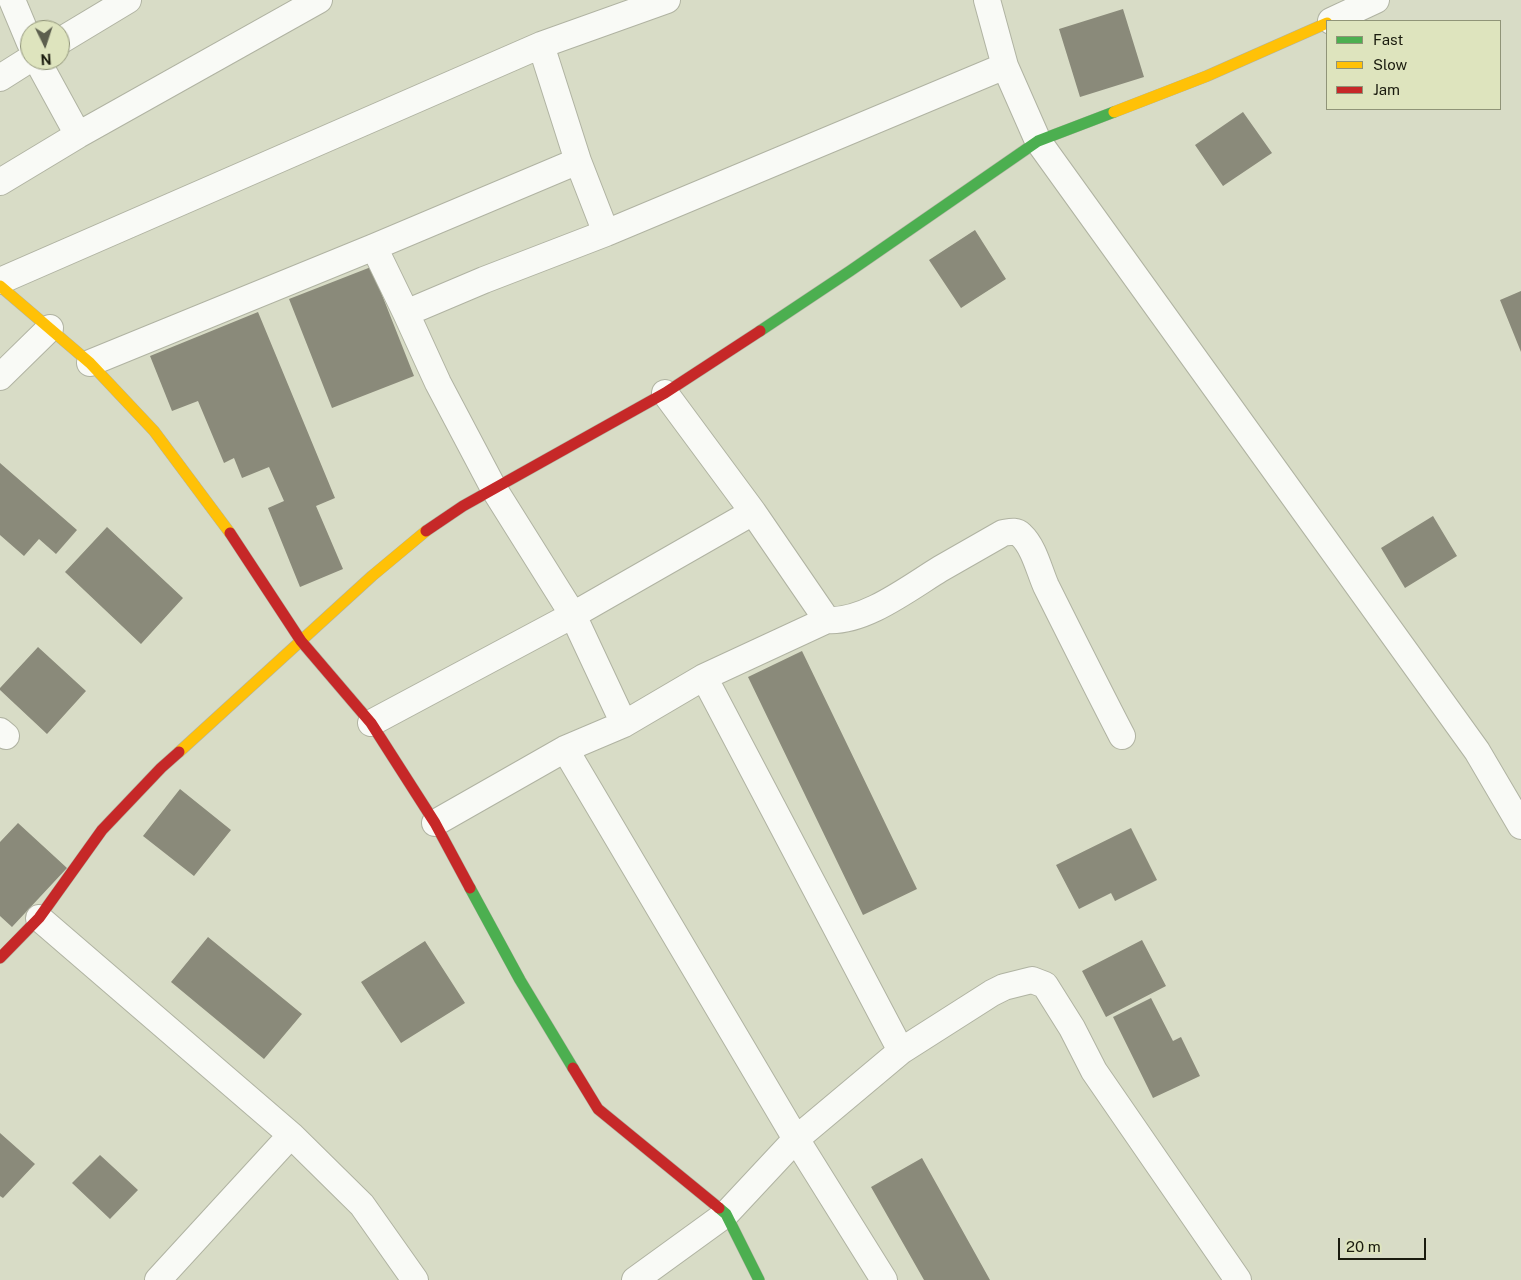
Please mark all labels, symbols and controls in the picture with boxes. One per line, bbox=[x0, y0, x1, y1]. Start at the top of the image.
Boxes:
north arrow bbox=[20, 20, 70, 70]
legend bbox=[1326, 20, 1501, 110]
text: Fast bbox=[1373, 31, 1403, 48]
text: N bbox=[40, 51, 52, 67]
text: Slow bbox=[1373, 56, 1407, 73]
text: Jam bbox=[1373, 81, 1400, 98]
scale bar bbox=[1341, 1228, 1428, 1260]
text: 20 m bbox=[1346, 1238, 1381, 1255]

